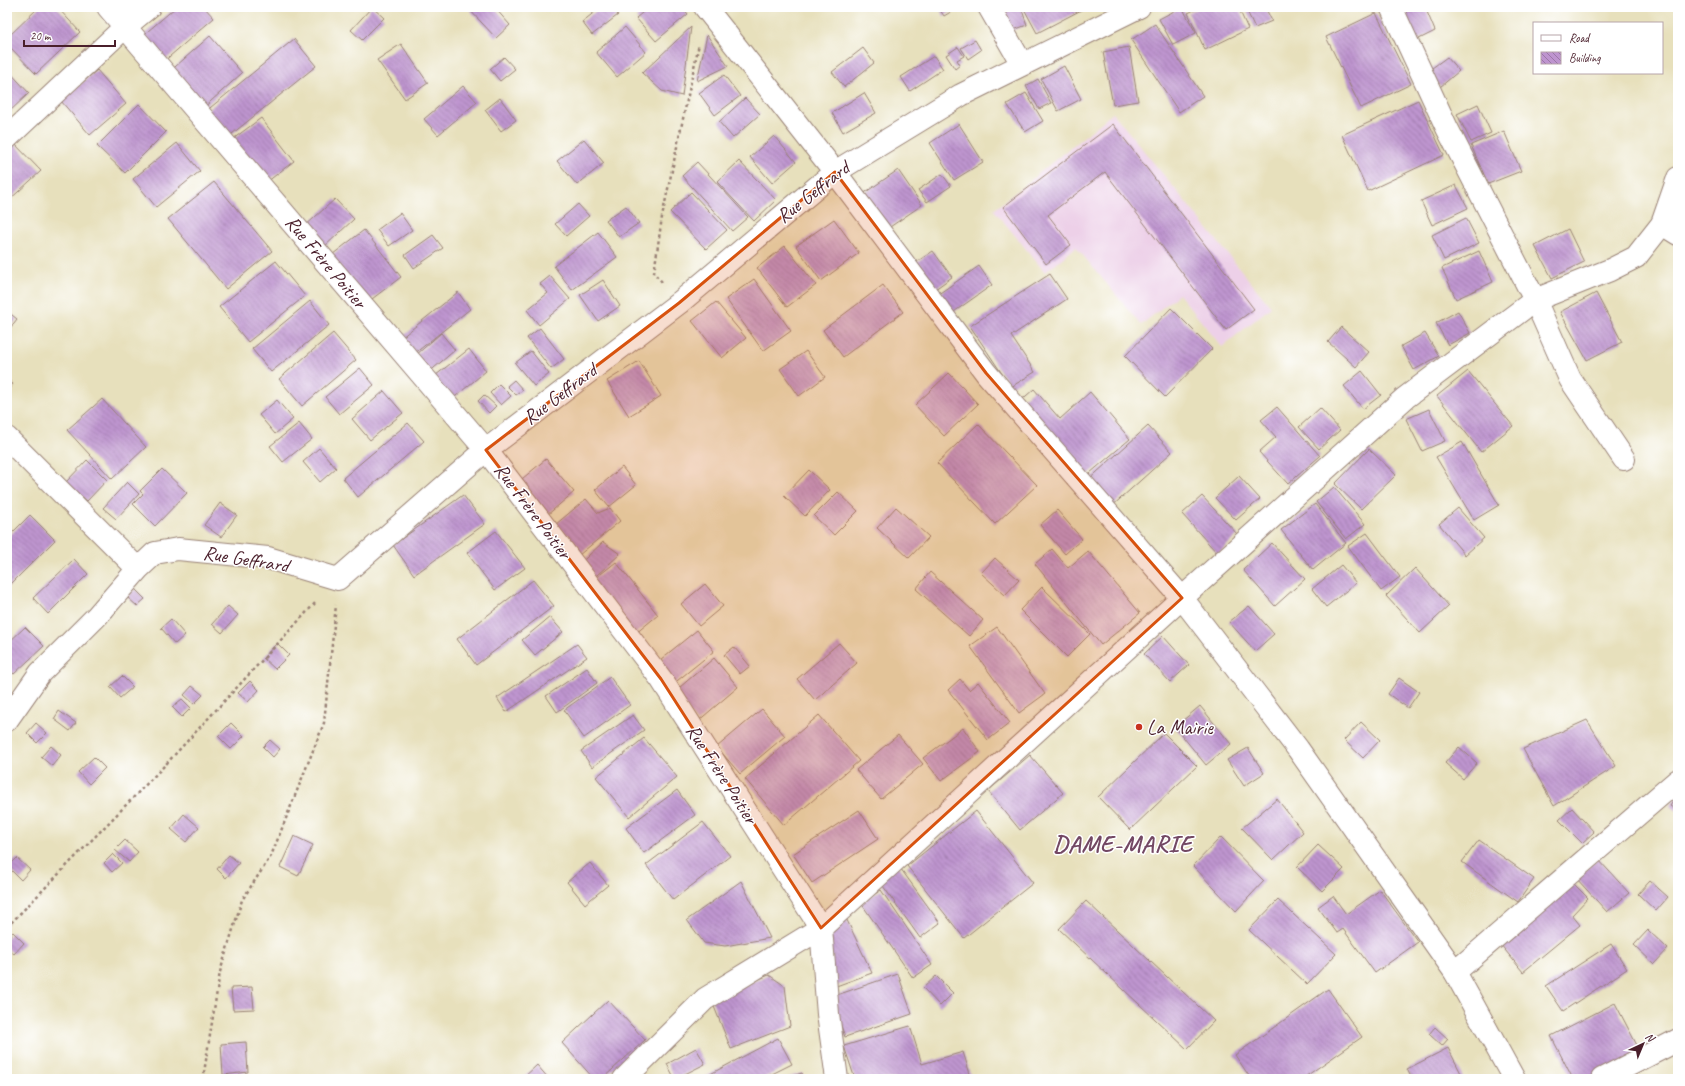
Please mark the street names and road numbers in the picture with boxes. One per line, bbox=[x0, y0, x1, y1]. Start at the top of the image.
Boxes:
street label: Rue Geffrard bbox=[771, 154, 857, 228]
street label: Rue Frère Poitier bbox=[280, 210, 373, 315]
street label: Rue Geffrard bbox=[518, 356, 604, 430]
street label: Rue Frère Poitier bbox=[489, 458, 578, 565]
street label: Rue Geffrard bbox=[201, 540, 294, 579]
street label: Rue Frère Poitier bbox=[681, 719, 764, 830]

